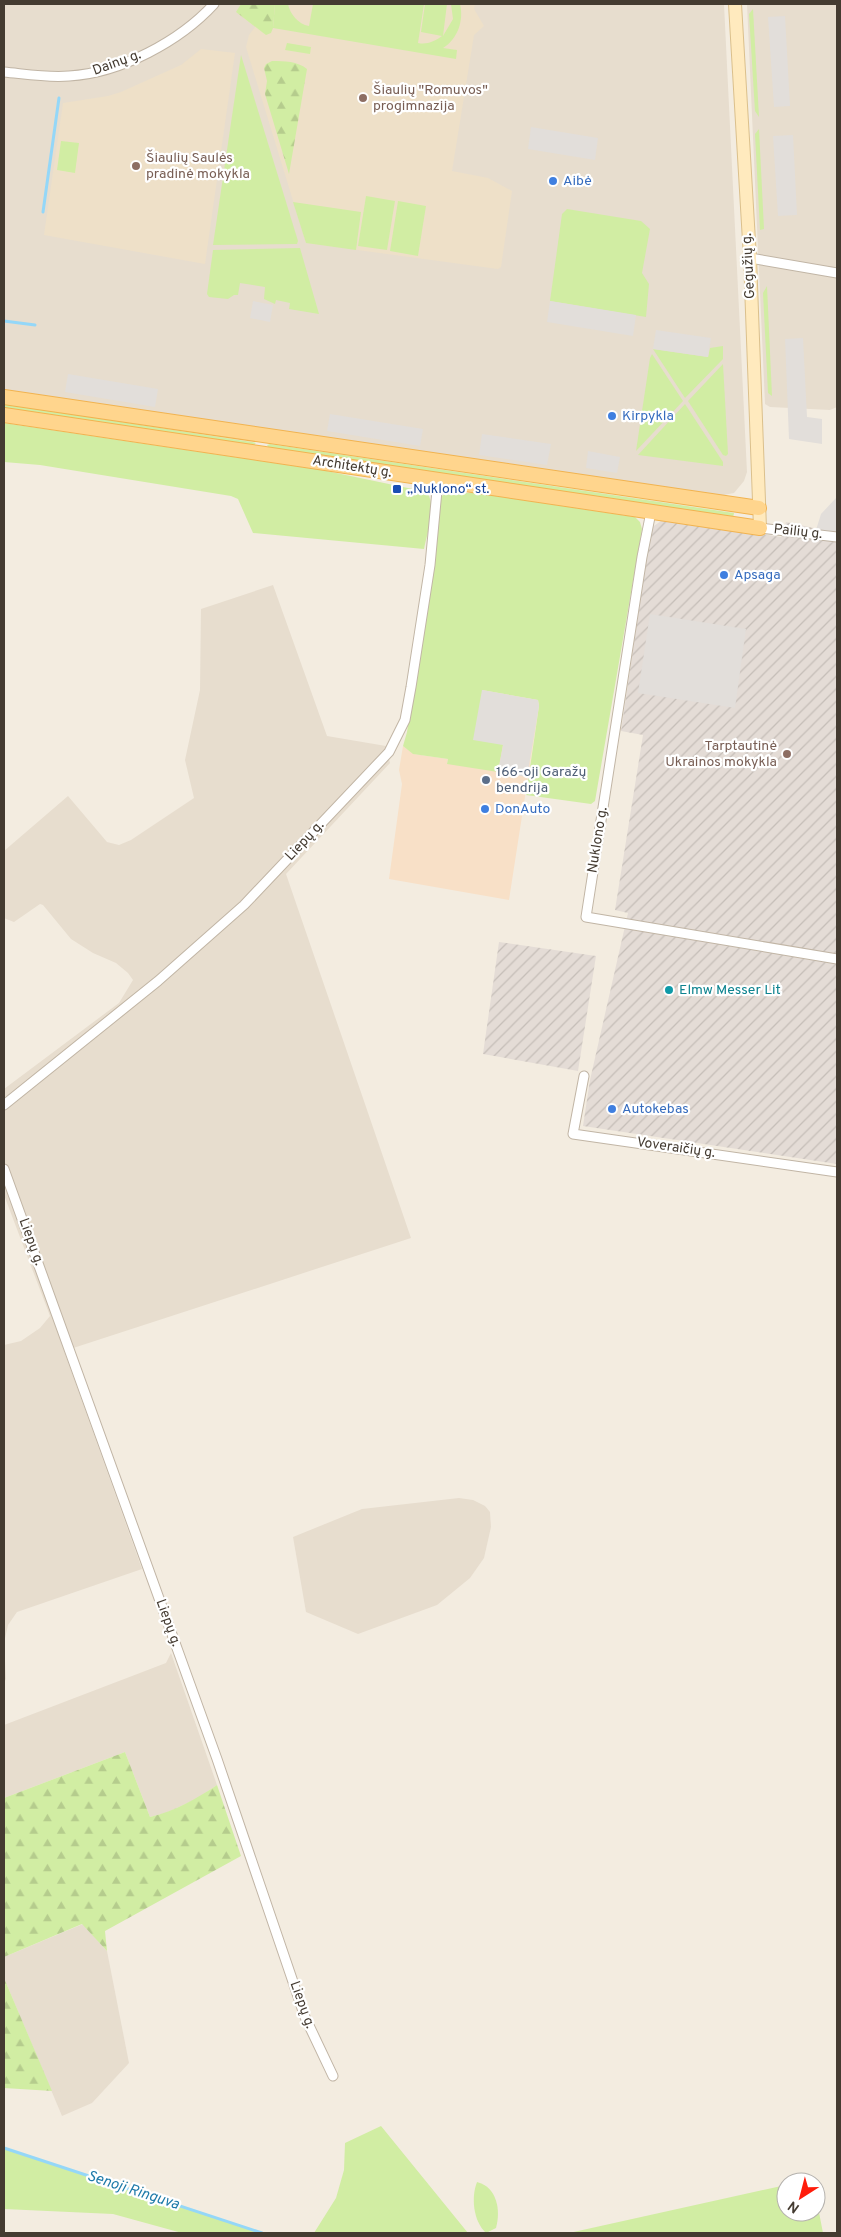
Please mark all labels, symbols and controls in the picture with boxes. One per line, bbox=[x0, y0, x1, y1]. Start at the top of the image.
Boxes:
street label: Dainų g. bbox=[90, 46, 144, 80]
place label: Šiaulių "Romuvos" progimnazija bbox=[373, 81, 488, 115]
marker: Šiaulių "Romuvos" progimnazija bbox=[357, 92, 369, 104]
place label: Šiaulių Saulės pradinė mokykla bbox=[146, 149, 250, 183]
marker: Šiaulių Saulės pradinė mokykla bbox=[130, 160, 142, 172]
place label: Aibė bbox=[563, 173, 592, 190]
marker: Aibė bbox=[547, 175, 559, 187]
street label: Gegužių g. bbox=[739, 233, 759, 299]
place label: Kirpykla bbox=[622, 408, 674, 425]
marker: Kirpykla bbox=[606, 410, 618, 422]
street label: Architektų g. bbox=[311, 452, 393, 482]
place label: „Nuklono“ st. bbox=[407, 481, 489, 498]
marker: „Nuklono“ st. bbox=[391, 483, 403, 495]
street label: Pailių g. bbox=[773, 521, 823, 543]
place label: Apsaga bbox=[734, 567, 781, 584]
marker: Apsaga bbox=[718, 569, 730, 581]
place label: Tarptautinė Ukrainos mokykla bbox=[665, 738, 777, 771]
marker: Tarptautinė Ukrainos mokykla bbox=[781, 748, 793, 760]
place label: 166-oji Garažų bendrija bbox=[496, 764, 587, 797]
marker: 166-oji Garažų bendrija bbox=[480, 774, 492, 786]
place label: DonAuto bbox=[495, 801, 551, 818]
marker: DonAuto bbox=[479, 803, 491, 815]
street label: Nuklono g. bbox=[584, 806, 612, 874]
street label: Liepų g. bbox=[282, 817, 328, 865]
place label: Elmw Messer Lit bbox=[679, 982, 781, 999]
marker: Elmw Messer Lit bbox=[663, 984, 675, 996]
place label: Autokebas bbox=[622, 1101, 689, 1118]
marker: Autokebas bbox=[606, 1103, 618, 1115]
street label: Voveraičių g. bbox=[636, 1134, 716, 1162]
street label: Liepų g. bbox=[15, 1216, 47, 1268]
street label: Liepų g. bbox=[152, 1597, 184, 1649]
street label: Liepų g. bbox=[286, 1979, 318, 2031]
water label: Senoji Ringuva bbox=[85, 2167, 182, 2215]
north arrow bbox=[776, 2172, 826, 2222]
text: N bbox=[785, 2196, 803, 2216]

